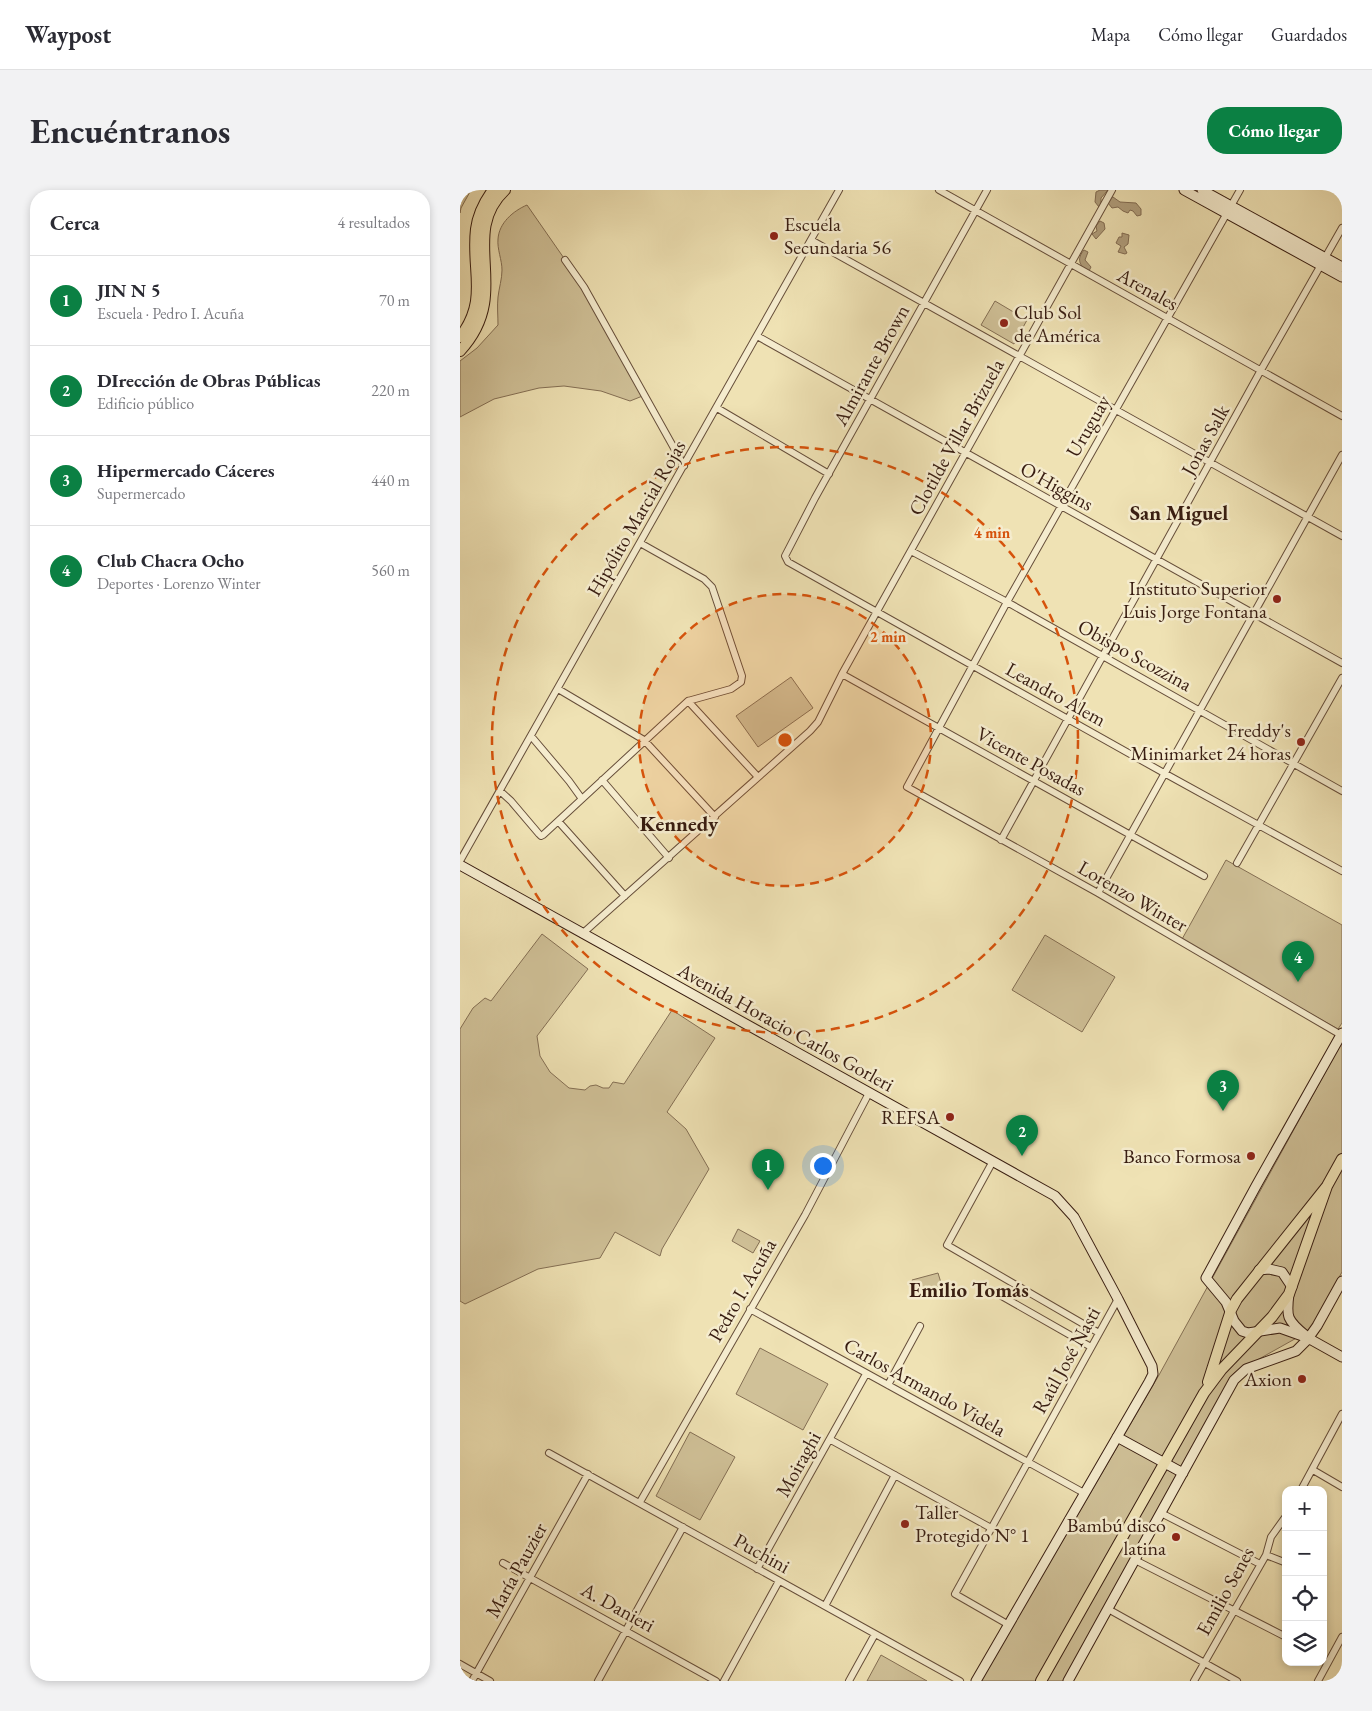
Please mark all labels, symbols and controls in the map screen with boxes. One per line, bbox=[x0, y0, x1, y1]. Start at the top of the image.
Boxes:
text: Waypost bbox=[25, 19, 111, 50]
text: Mapa bbox=[1091, 23, 1130, 46]
text: Cómo llegar bbox=[1158, 23, 1243, 46]
text: Guardados bbox=[1271, 23, 1347, 46]
button: Cómo llegar bbox=[1207, 107, 1342, 154]
text: Encuéntranos bbox=[30, 108, 230, 153]
text: Cerca bbox=[50, 209, 100, 236]
place label: Escuela Secundaria 56 bbox=[784, 211, 891, 260]
text: 4 resultados bbox=[338, 212, 410, 233]
marker: Escuela Secundaria 56 bbox=[768, 230, 780, 242]
street label: Arenales bbox=[1112, 261, 1183, 316]
text: JIN N 5 bbox=[97, 278, 161, 303]
text: 1 bbox=[62, 290, 70, 311]
text: 70 m bbox=[379, 290, 410, 311]
street label: Almirante Brown bbox=[826, 299, 915, 431]
place label: Club Sol de América bbox=[1014, 299, 1101, 348]
text: Escuela · Pedro I. Acuña bbox=[97, 303, 244, 324]
marker: Club Sol de América bbox=[998, 317, 1010, 329]
street label: Clotilde Villar Brizuela bbox=[902, 354, 1010, 520]
text: DIrección de Obras Públicas bbox=[97, 368, 321, 393]
text: 2 bbox=[62, 380, 70, 401]
text: 220 m bbox=[371, 380, 410, 401]
street label: Uruguay bbox=[1060, 390, 1116, 462]
text: Edificio público bbox=[97, 393, 194, 414]
street label: Jonas Salk bbox=[1174, 399, 1235, 482]
street label: Hipólito Marcial Rojas bbox=[581, 435, 691, 601]
street label: O'Higgins bbox=[1016, 455, 1098, 517]
text: Hipermercado Cáceres bbox=[97, 458, 275, 483]
text: 3 bbox=[62, 470, 70, 491]
text: 440 m bbox=[371, 470, 410, 491]
text: Supermercado bbox=[97, 483, 185, 504]
district label: San Miguel bbox=[1130, 499, 1228, 526]
text: 4 min bbox=[974, 523, 1011, 542]
text: Club Chacra Ocho bbox=[97, 548, 244, 573]
text: 4 bbox=[62, 560, 70, 581]
text: 560 m bbox=[371, 560, 410, 581]
text: Deportes · Lorenzo Winter bbox=[97, 573, 261, 594]
place label: Instituto Superior Luis Jorge Fontana bbox=[1123, 575, 1267, 624]
marker: Instituto Superior Luis Jorge Fontana bbox=[1271, 593, 1283, 605]
street label: Obispo Scozzina bbox=[1073, 613, 1197, 697]
text: 2 min bbox=[870, 627, 907, 646]
street label: Leandro Alem bbox=[1001, 656, 1111, 732]
place label: Freddy's Minimarket 24 horas bbox=[1130, 717, 1291, 766]
street label: Vicente Posadas bbox=[972, 720, 1090, 802]
centre of rings bbox=[776, 731, 794, 749]
marker: Freddy's Minimarket 24 horas bbox=[1295, 736, 1307, 748]
district label: Kennedy bbox=[640, 810, 719, 837]
street label: Lorenzo Winter bbox=[1074, 854, 1193, 938]
pin: 4 bbox=[1282, 941, 1314, 982]
street label: Avenida Horacio Carlos Gorleri bbox=[673, 956, 899, 1097]
pin: 3 bbox=[1207, 1070, 1239, 1111]
place label: REFSA bbox=[881, 1104, 940, 1130]
marker: REFSA bbox=[944, 1111, 956, 1123]
pin: 2 bbox=[1006, 1115, 1038, 1156]
place label: Banco Formosa bbox=[1123, 1143, 1241, 1169]
pin: 1 bbox=[752, 1149, 784, 1190]
marker: Banco Formosa bbox=[1245, 1150, 1257, 1162]
your location bbox=[810, 1153, 836, 1179]
street label: Pedro I. Acuña bbox=[702, 1234, 782, 1346]
district label: Emilio Tomás bbox=[909, 1276, 1029, 1303]
street label: Raúl José Nasti bbox=[1026, 1302, 1106, 1418]
street label: Carlos Armando Videla bbox=[839, 1332, 1011, 1442]
place label: Axion bbox=[1243, 1366, 1292, 1392]
marker: Axion bbox=[1296, 1373, 1308, 1385]
street label: Moiraghi bbox=[769, 1427, 827, 1501]
map controls bbox=[1282, 1486, 1327, 1666]
button: + bbox=[1282, 1486, 1327, 1531]
place label: Taller Protegido N° 1 bbox=[915, 1499, 1030, 1548]
place label: Bambú disco latina bbox=[1067, 1512, 1166, 1561]
street label: María Pauzier bbox=[479, 1518, 553, 1622]
marker: Taller Protegido N° 1 bbox=[899, 1518, 911, 1530]
street label: Puchini bbox=[729, 1527, 795, 1579]
marker: Bambú disco latina bbox=[1170, 1531, 1182, 1543]
button: − bbox=[1282, 1531, 1327, 1576]
street label: Emilio Senes bbox=[1190, 1542, 1260, 1640]
street label: A. Danieri bbox=[576, 1576, 660, 1638]
button: locate bbox=[1282, 1576, 1327, 1621]
button: layers bbox=[1282, 1621, 1327, 1666]

